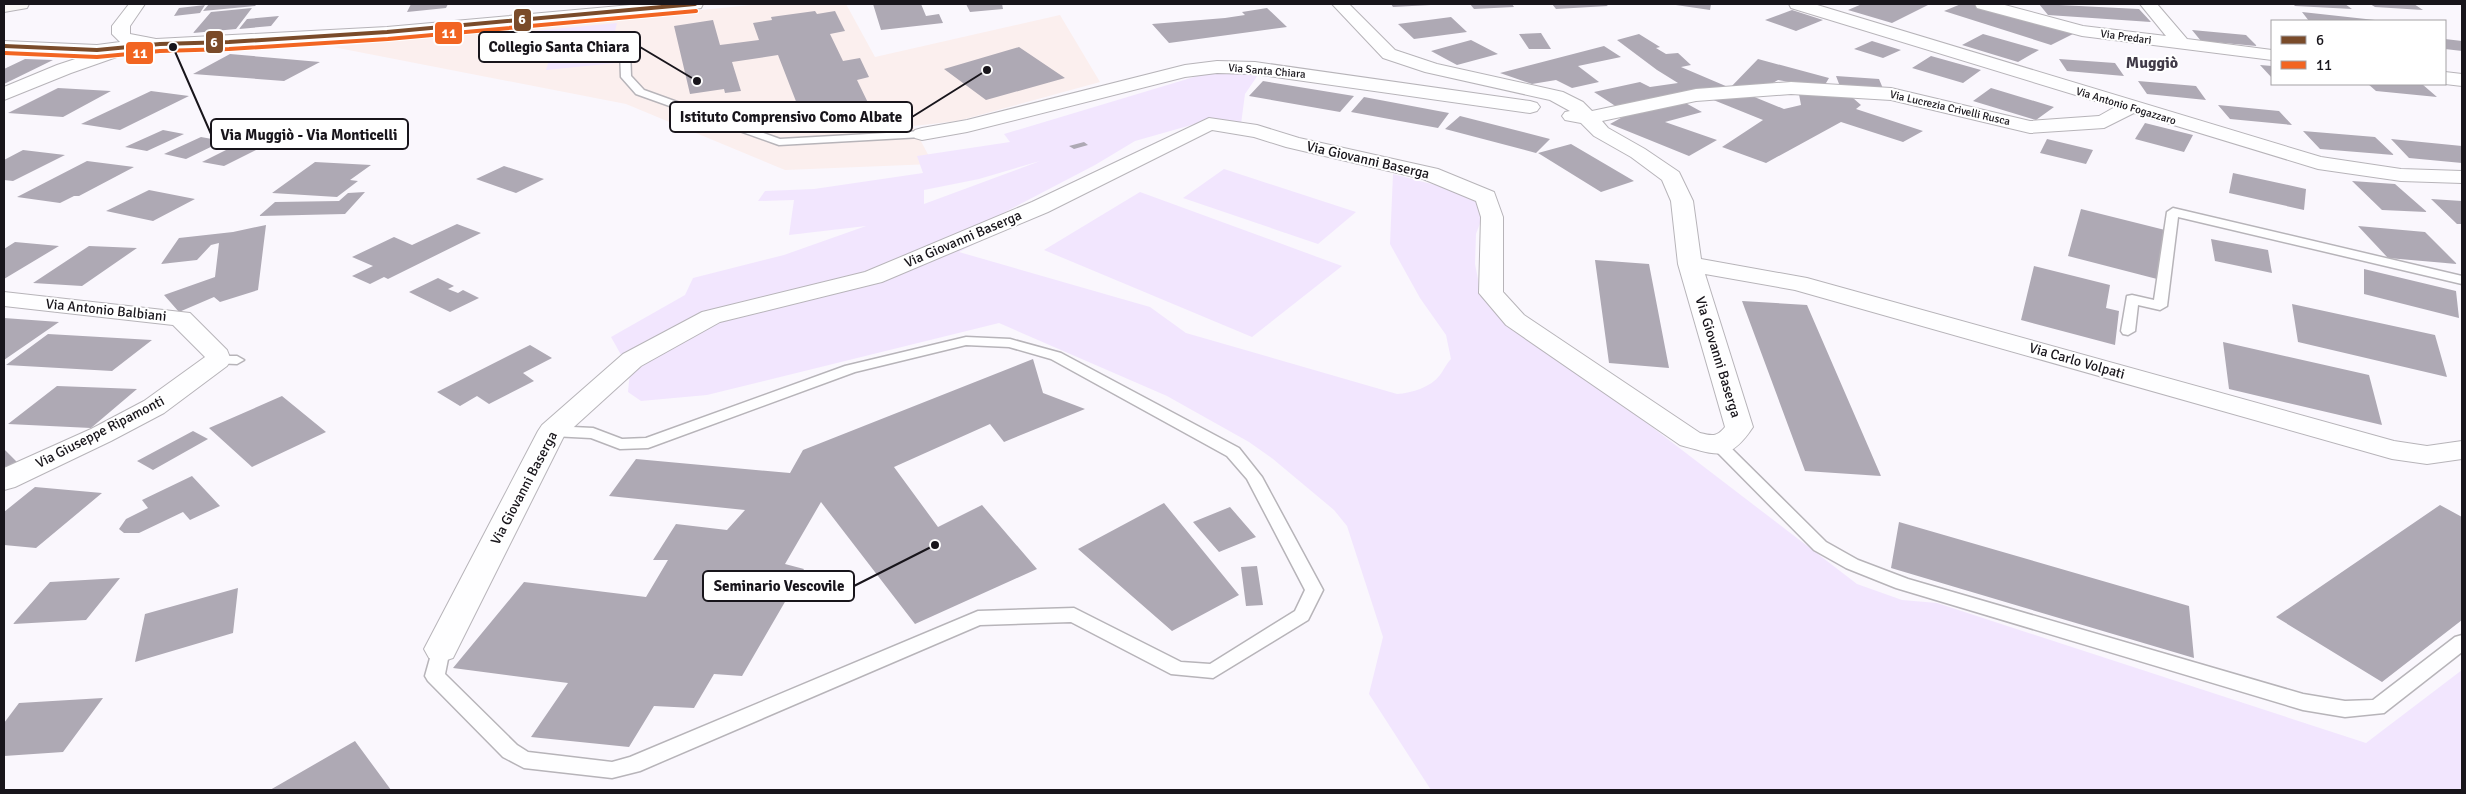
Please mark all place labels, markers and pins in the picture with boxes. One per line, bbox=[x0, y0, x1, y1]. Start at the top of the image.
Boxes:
callout: Collegio Santa Chiara bbox=[479, 32, 640, 62]
callout: Istituto Comprensivo Como Albate bbox=[670, 102, 912, 132]
callout: Via Muggiò - Via Monticelli bbox=[211, 119, 408, 149]
callout: Seminario Vescovile bbox=[703, 571, 854, 601]

